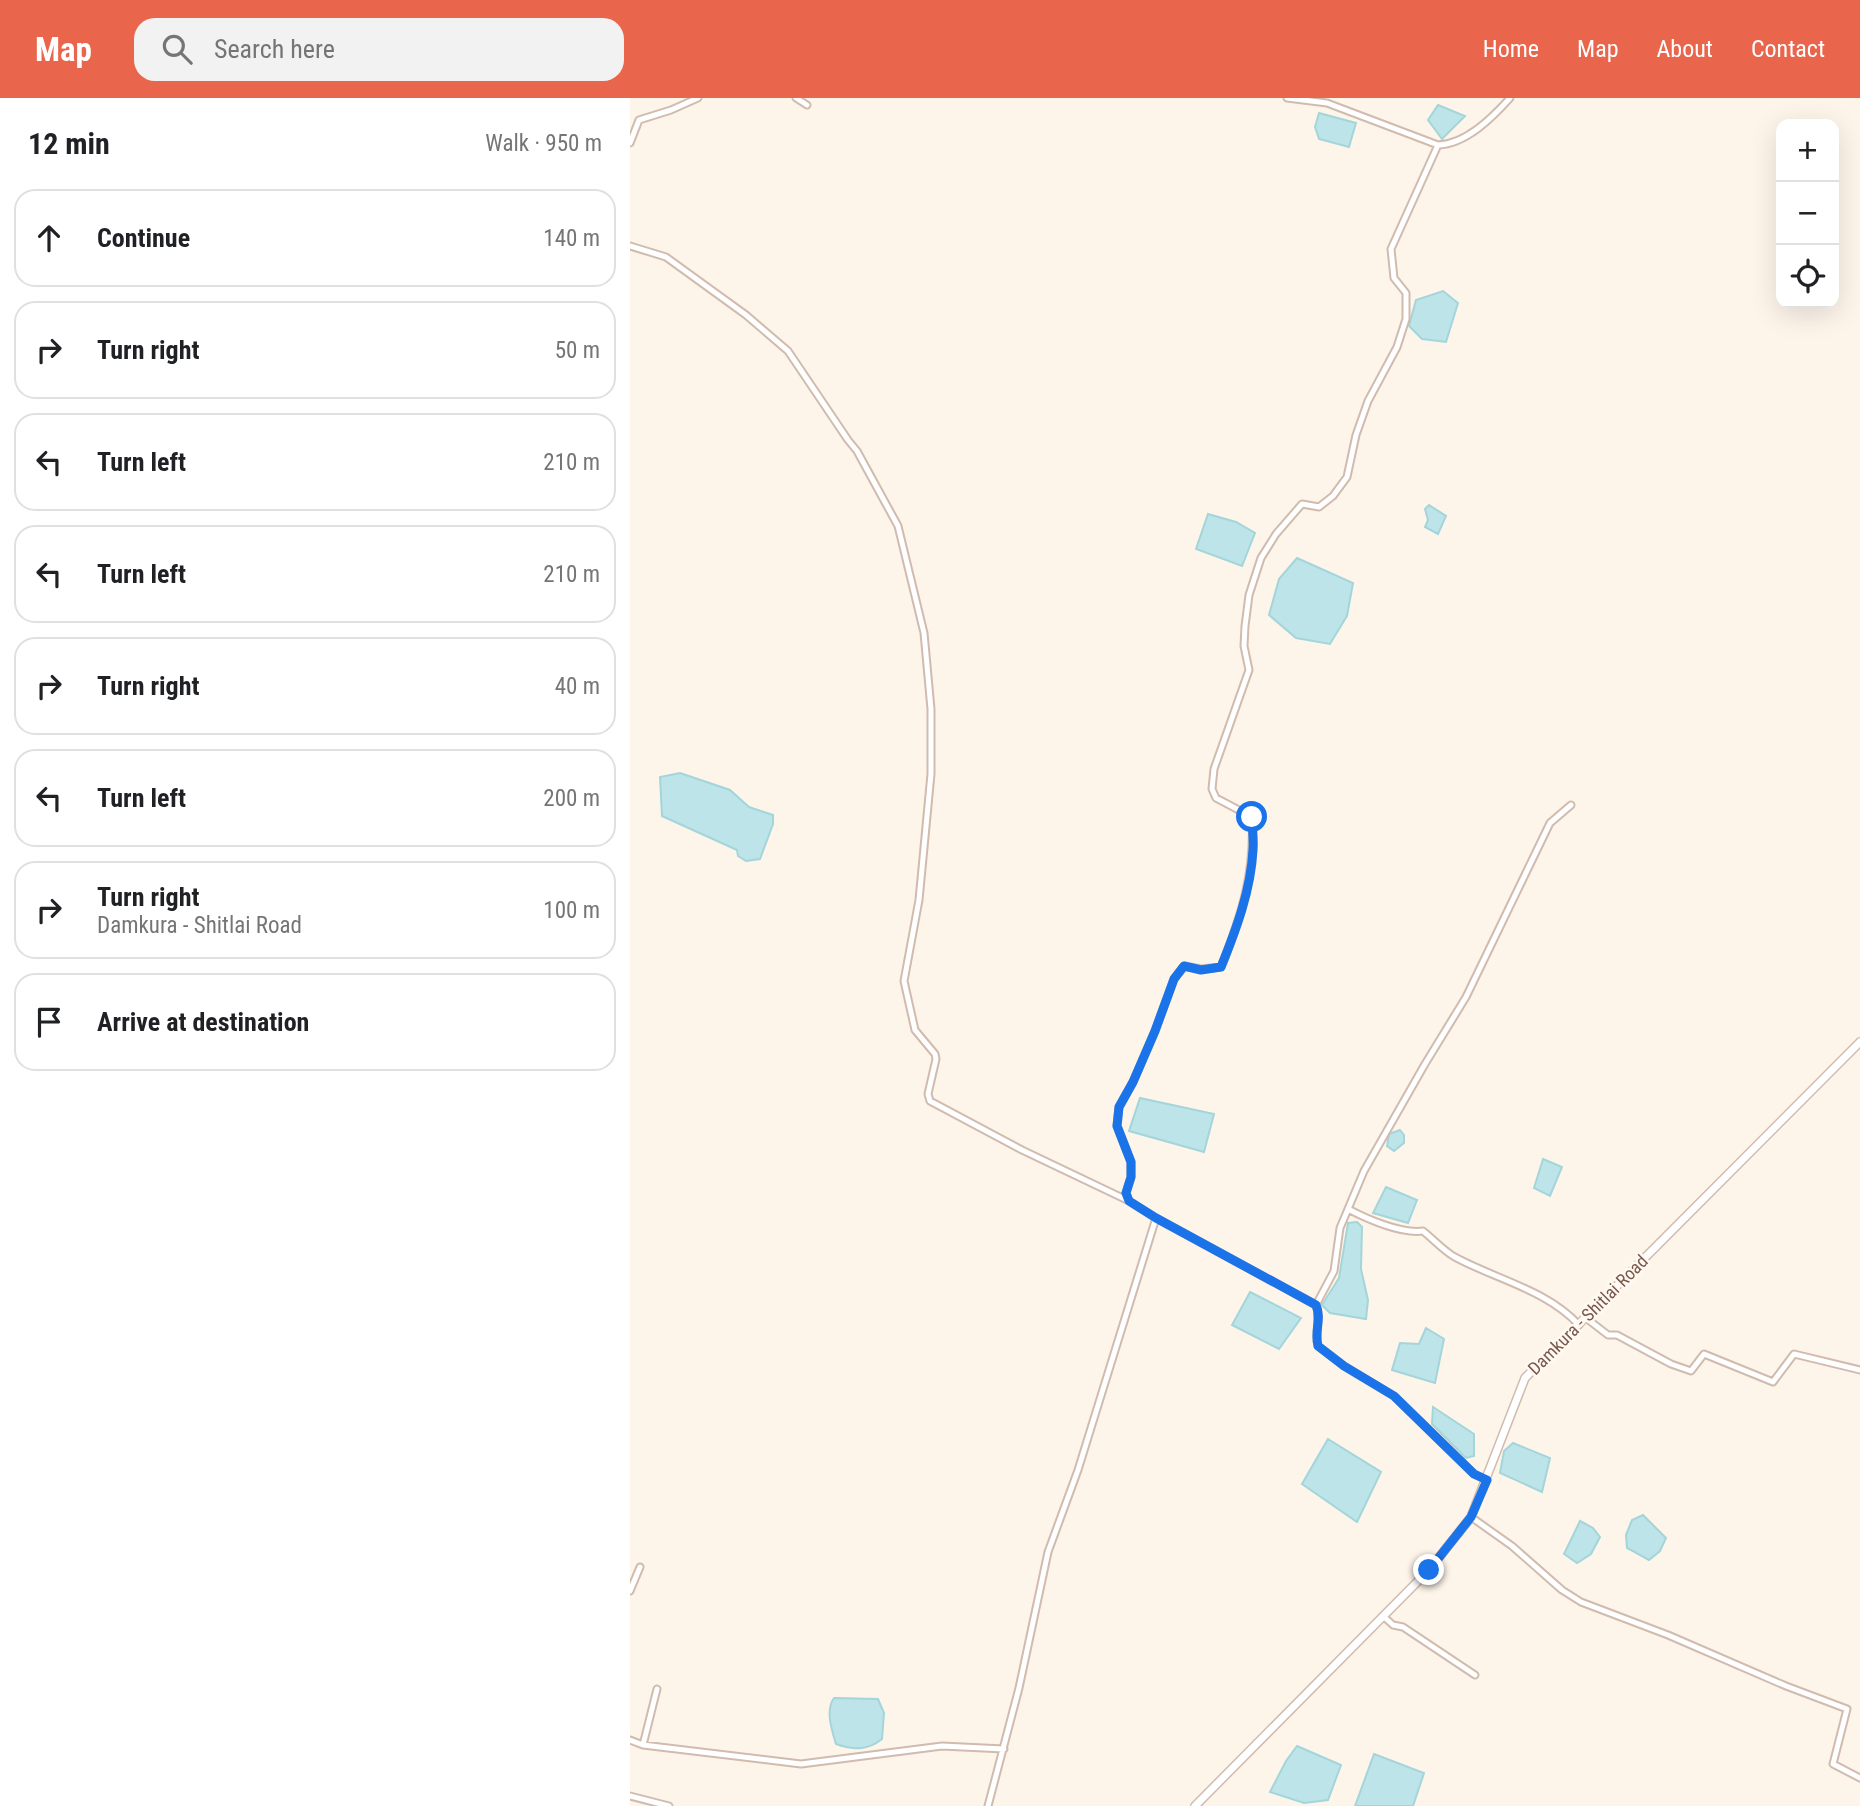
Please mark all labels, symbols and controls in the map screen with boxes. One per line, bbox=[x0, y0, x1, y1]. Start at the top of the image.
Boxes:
search box bbox=[134, 18, 624, 81]
text: Map bbox=[35, 30, 92, 69]
icon: search bbox=[158, 30, 196, 68]
text: Search here bbox=[214, 34, 335, 64]
text: Home bbox=[1483, 35, 1539, 63]
text: Map bbox=[1577, 35, 1619, 63]
text: About bbox=[1657, 35, 1713, 63]
text: Contact bbox=[1751, 35, 1825, 63]
map controls bbox=[1776, 119, 1839, 308]
button: + bbox=[1776, 119, 1839, 182]
text: 12 min bbox=[28, 126, 110, 161]
text: Walk · 950 m bbox=[485, 130, 602, 157]
button: − bbox=[1776, 182, 1839, 245]
icon: ahead bbox=[30, 219, 68, 257]
text: Continue bbox=[97, 223, 190, 253]
text: 140 m bbox=[543, 225, 600, 252]
button: locate bbox=[1776, 245, 1839, 308]
icon: right bbox=[30, 331, 68, 369]
text: Turn right bbox=[97, 335, 199, 365]
text: 50 m bbox=[555, 337, 600, 364]
icon: left bbox=[30, 443, 68, 481]
text: Turn left bbox=[97, 447, 186, 477]
text: 210 m bbox=[543, 449, 600, 476]
icon: left bbox=[30, 555, 68, 593]
text: Turn left bbox=[97, 559, 186, 589]
text: 210 m bbox=[543, 561, 600, 588]
icon: right bbox=[30, 667, 68, 705]
text: Turn right bbox=[97, 671, 199, 701]
text: 40 m bbox=[555, 673, 600, 700]
icon: left bbox=[30, 779, 68, 817]
text: Turn left bbox=[97, 783, 186, 813]
text: 200 m bbox=[543, 785, 600, 812]
route start bbox=[1236, 801, 1267, 832]
text: Turn right bbox=[97, 882, 199, 912]
icon: right bbox=[30, 891, 68, 929]
text: 100 m bbox=[543, 897, 600, 924]
text: Damkura - Shitlai Road bbox=[97, 912, 302, 939]
icon: arrive bbox=[30, 1003, 68, 1041]
text: Arrive at destination bbox=[97, 1007, 309, 1037]
street label: Damkura - Shitlai Road bbox=[1524, 1251, 1652, 1379]
route end bbox=[1413, 1554, 1444, 1585]

